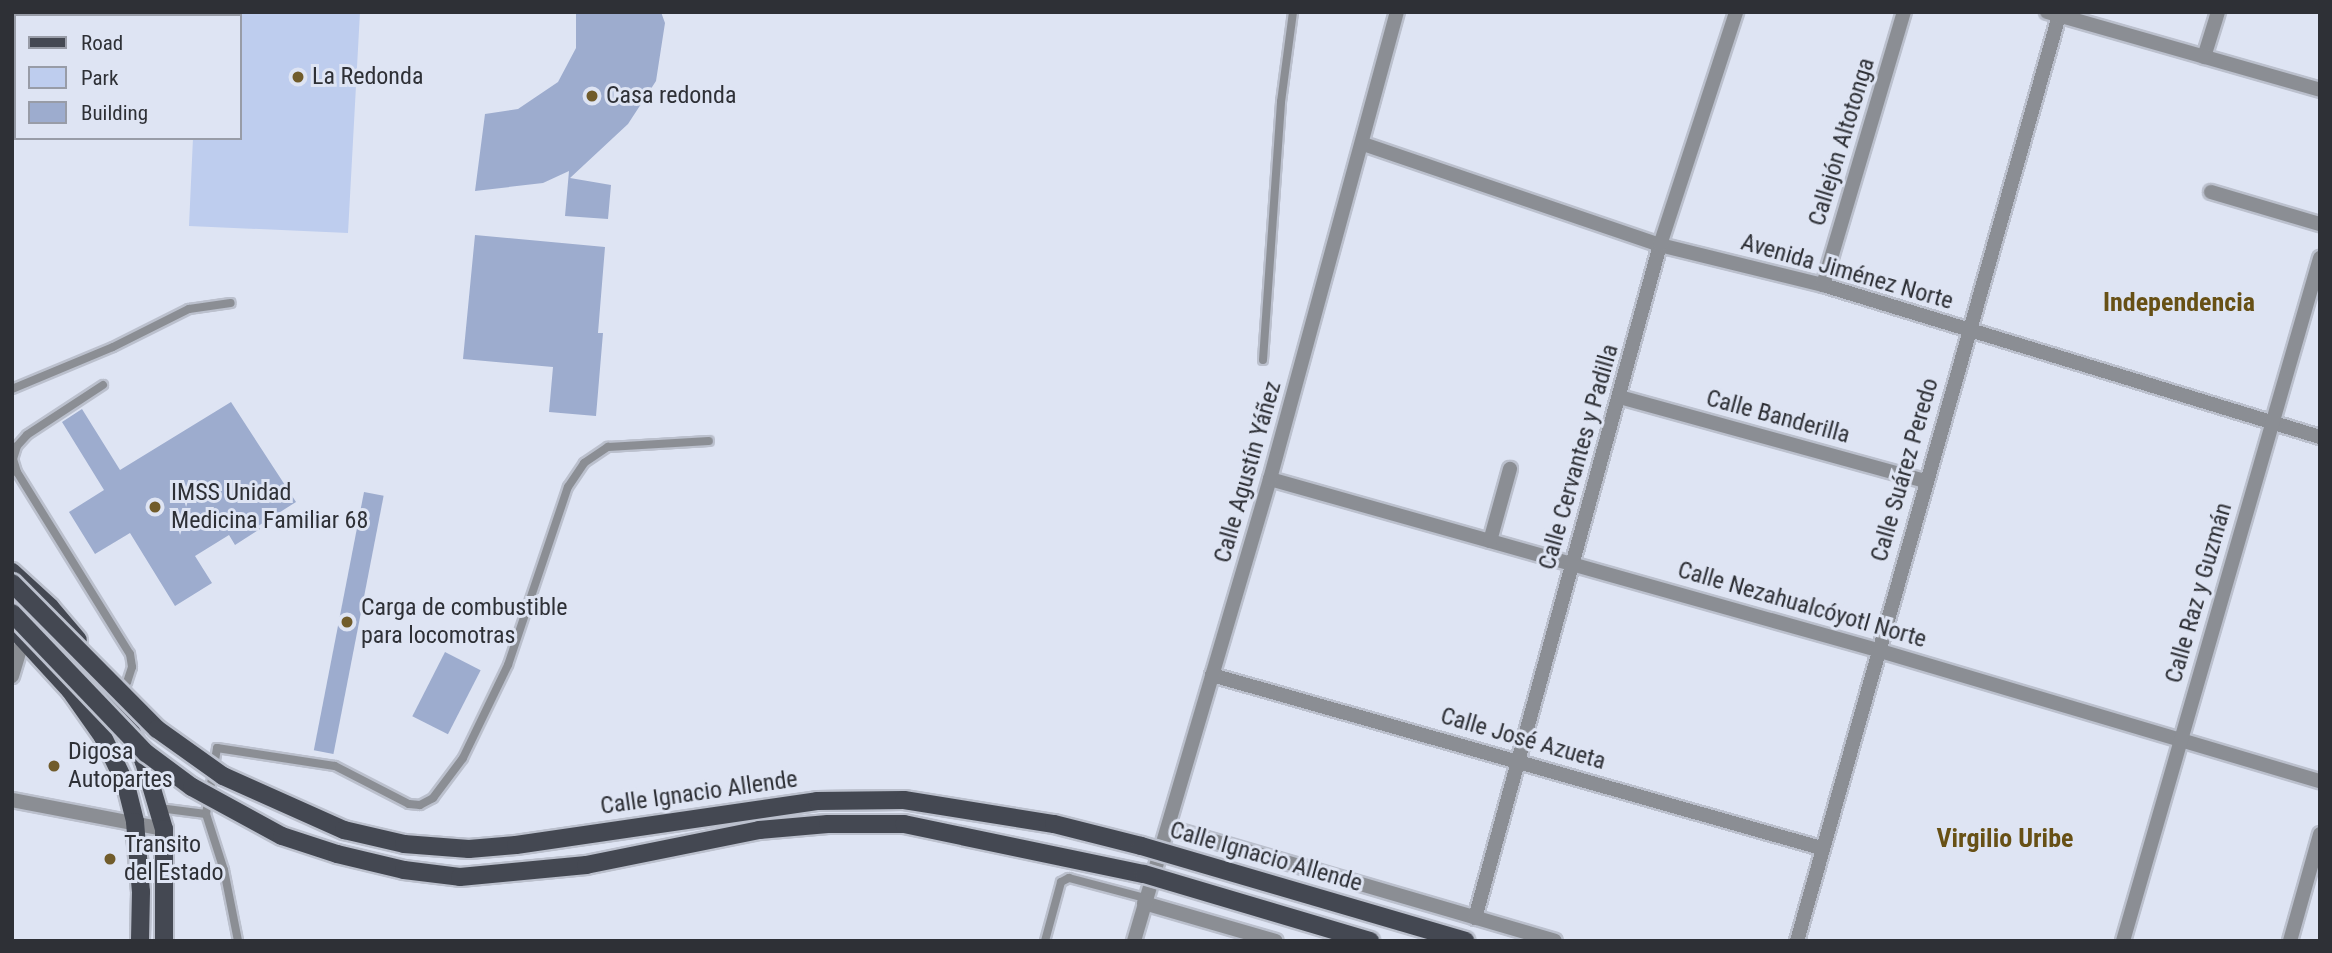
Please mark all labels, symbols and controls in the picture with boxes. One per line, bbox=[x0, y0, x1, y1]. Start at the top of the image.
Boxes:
legend bbox=[14, 14, 242, 140]
text: Road bbox=[81, 31, 123, 55]
street label: Callejón Altotonga bbox=[1803, 55, 1881, 229]
place label: La Redonda bbox=[312, 63, 423, 91]
text: Park bbox=[81, 66, 118, 90]
marker: La Redonda bbox=[290, 69, 306, 85]
place label: Casa redonda bbox=[606, 82, 736, 110]
marker: Casa redonda bbox=[584, 88, 600, 104]
text: Building bbox=[81, 101, 148, 125]
street label: Avenida Jiménez Norte bbox=[1738, 228, 1956, 316]
district label: Independencia bbox=[2103, 287, 2255, 319]
street label: Calle Cervantes y Padilla bbox=[1533, 341, 1625, 573]
street label: Calle Suárez Peredo bbox=[1865, 375, 1945, 565]
street label: Calle Agustín Yáñez bbox=[1208, 378, 1288, 566]
street label: Calle Banderilla bbox=[1703, 384, 1853, 450]
place label: IMSS Unidad Medicina Familiar 68 bbox=[171, 479, 368, 535]
marker: IMSS Unidad Medicina Familiar 68 bbox=[145, 497, 165, 517]
street label: Calle Raz y Guzmán bbox=[2160, 500, 2238, 686]
street label: Calle Nezahualcóyotl Norte bbox=[1674, 556, 1930, 654]
place label: Carga de combustible para locomotras bbox=[361, 594, 567, 650]
marker: Carga de combustible para locomotras bbox=[339, 614, 355, 630]
street label: Calle José Azueta bbox=[1437, 702, 1609, 776]
place label: Digosa Autopartes bbox=[68, 738, 173, 794]
marker: Digosa Autopartes bbox=[46, 758, 62, 774]
street label: Calle Ignacio Allende bbox=[599, 765, 799, 821]
street label: Calle Ignacio Allende bbox=[1166, 816, 1366, 898]
district label: Virgilio Uribe bbox=[1937, 823, 2073, 855]
place label: Transito del Estado bbox=[124, 831, 224, 887]
marker: Transito del Estado bbox=[102, 851, 118, 867]

